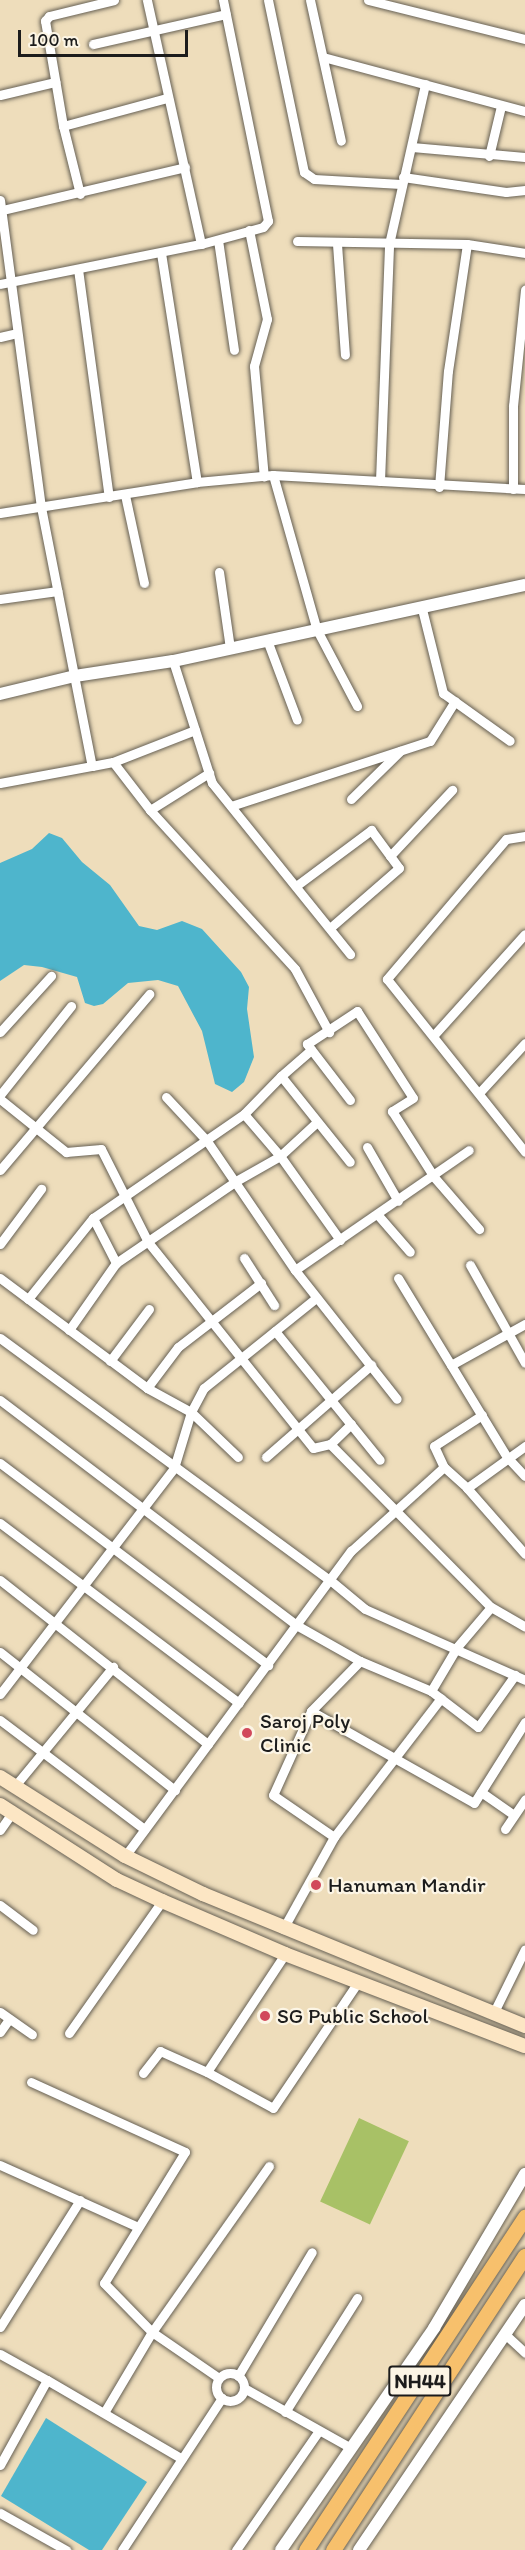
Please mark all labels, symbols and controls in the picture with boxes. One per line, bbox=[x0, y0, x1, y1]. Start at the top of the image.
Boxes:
scale bar bbox=[21, 18, 190, 56]
text: 100 m bbox=[29, 29, 79, 51]
place label: Saroj Poly Clinic bbox=[260, 1708, 350, 1758]
marker: Saroj Poly Clinic bbox=[238, 1724, 256, 1742]
place label: Hanuman Mandir bbox=[328, 1872, 485, 1898]
marker: Hanuman Mandir bbox=[309, 1878, 323, 1892]
place label: SG Public School bbox=[277, 2003, 428, 2029]
marker: SG Public School bbox=[258, 2009, 272, 2023]
road number: NH44 bbox=[387, 2364, 453, 2398]

